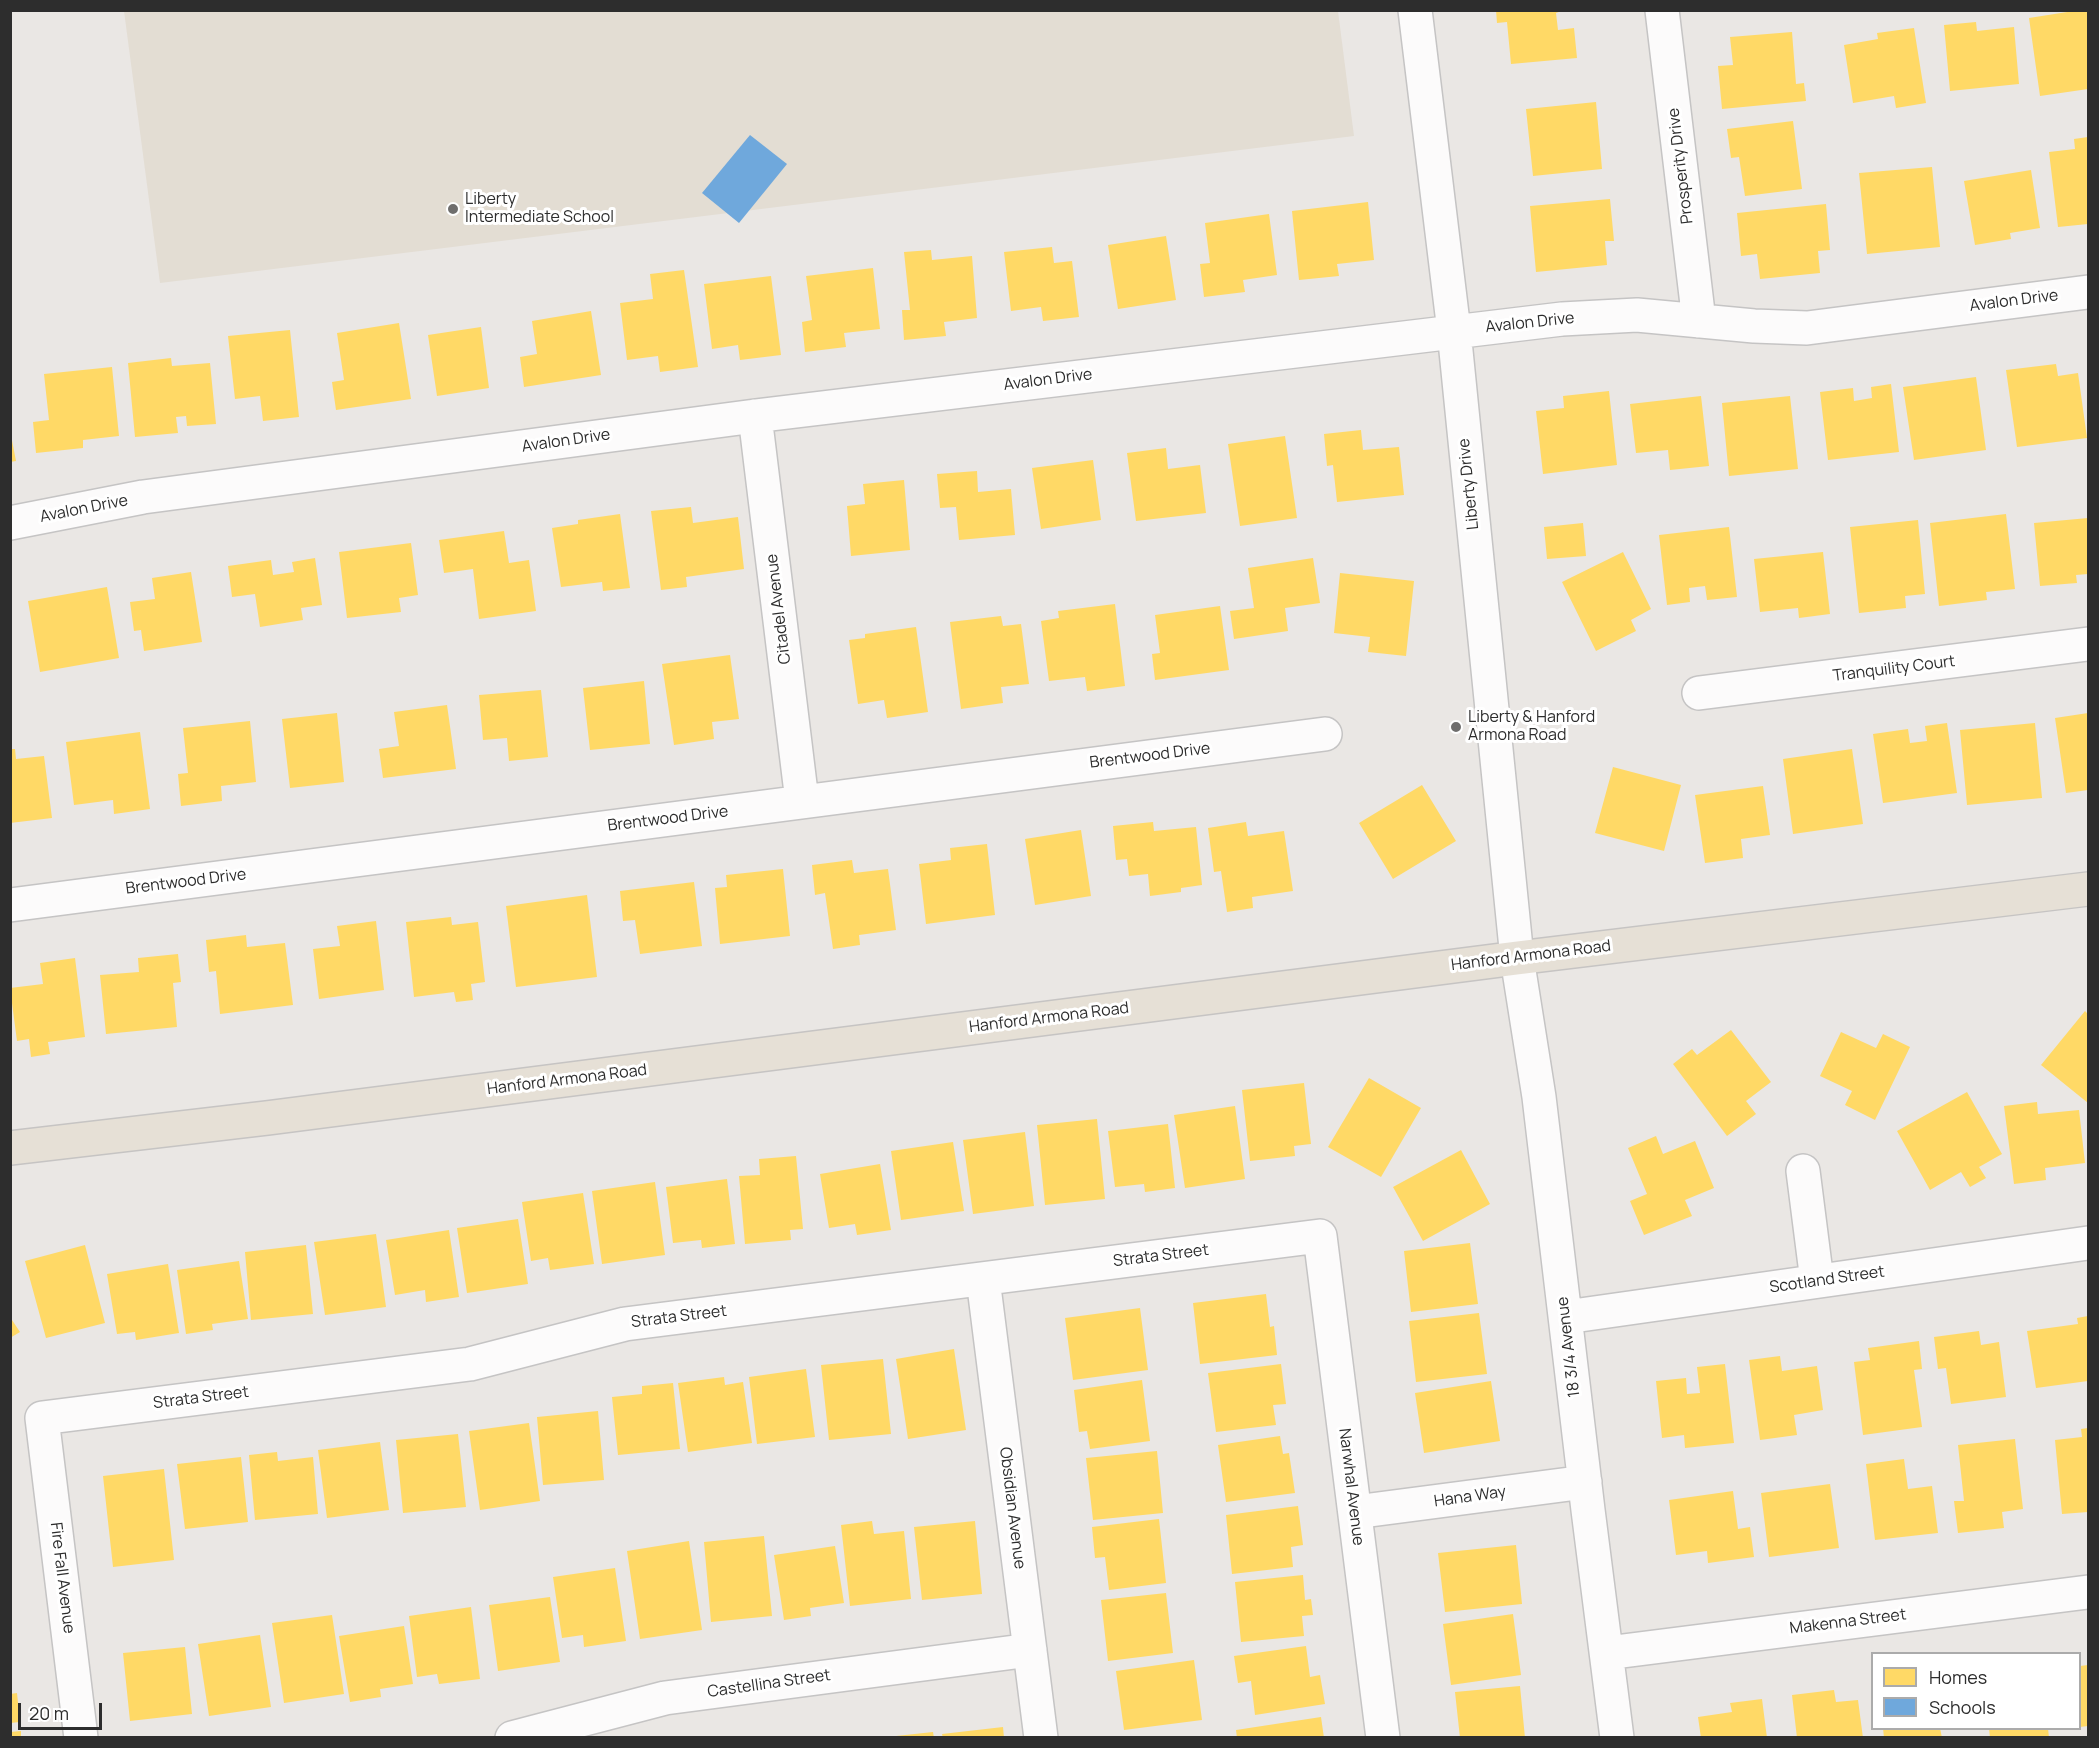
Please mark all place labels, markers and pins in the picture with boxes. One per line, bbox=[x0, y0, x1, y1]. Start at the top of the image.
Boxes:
place label: Liberty Intermediate School bbox=[465, 190, 614, 228]
marker: Liberty Intermediate School bbox=[446, 202, 460, 216]
place label: Liberty & Hanford Armona Road bbox=[1468, 708, 1595, 746]
marker: Liberty & Hanford Armona Road bbox=[1449, 720, 1463, 734]

